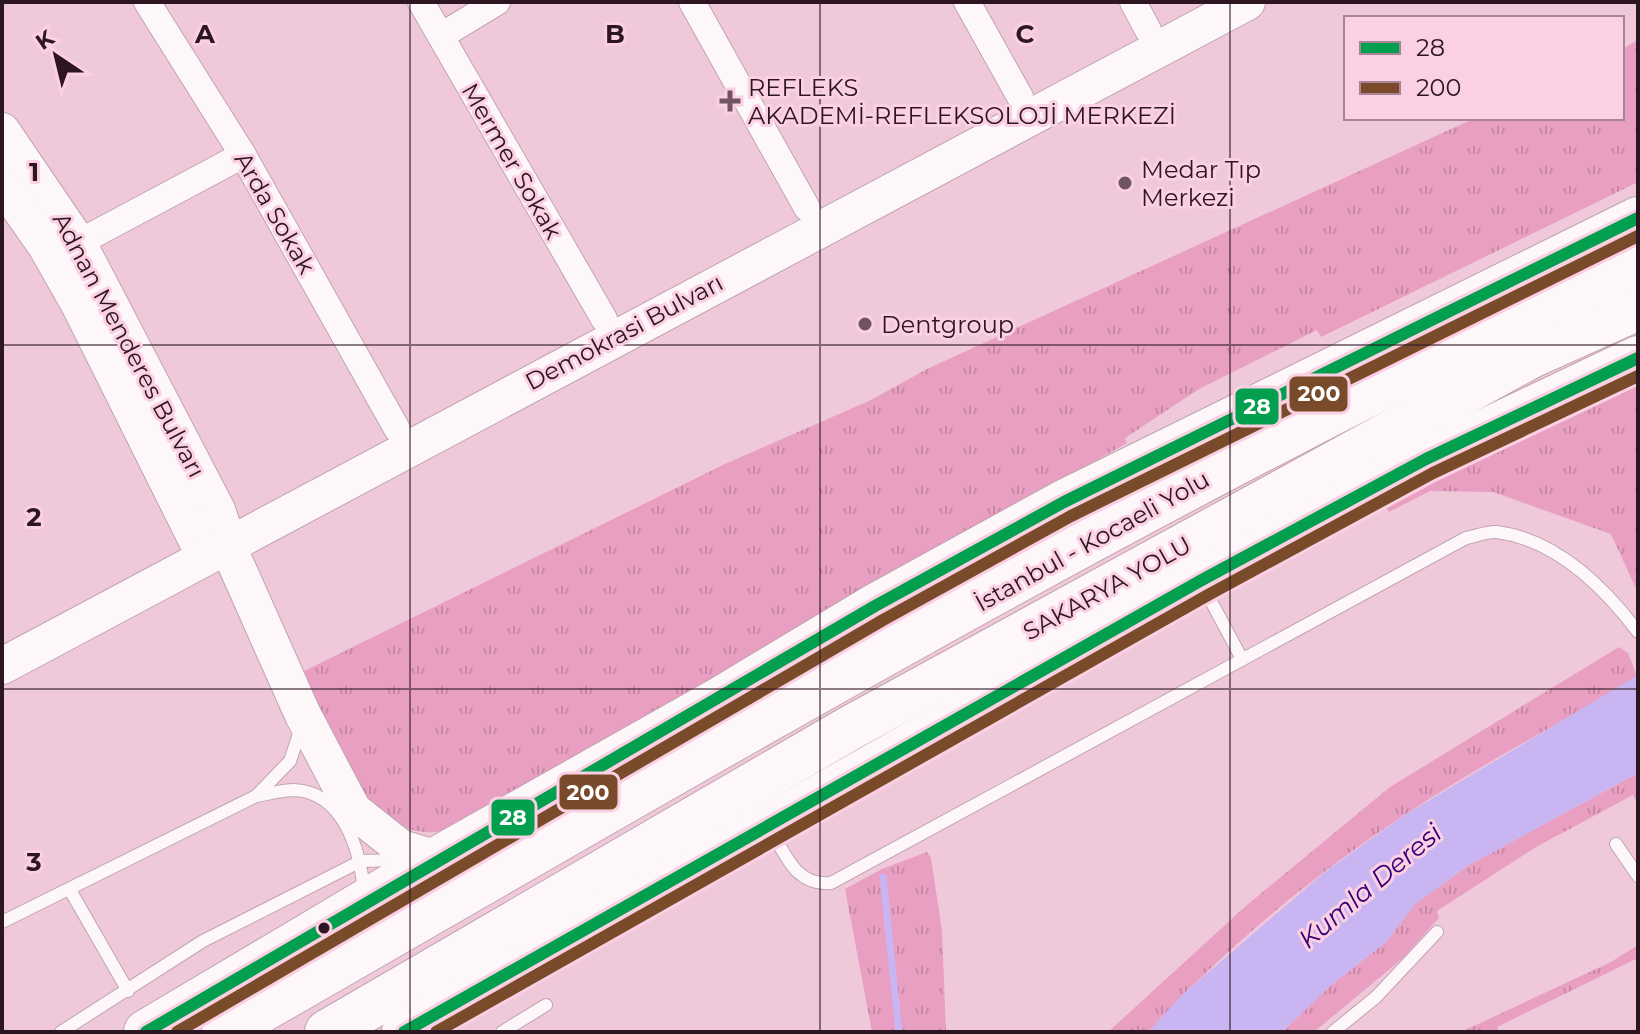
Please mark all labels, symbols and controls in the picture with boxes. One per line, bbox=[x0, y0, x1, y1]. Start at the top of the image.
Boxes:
north arrow bbox=[16, 16, 96, 96]
legend bbox=[1344, 16, 1624, 120]
text: A bbox=[194, 18, 216, 50]
text: B bbox=[605, 18, 625, 50]
text: C bbox=[1016, 18, 1035, 50]
text: K bbox=[30, 24, 60, 56]
text: 28 bbox=[1416, 33, 1445, 62]
place label: REFLEKS AKADEMİ-REFLEKSOLOJİ MERKEZİ bbox=[748, 73, 1176, 130]
text: 200 bbox=[1416, 73, 1461, 102]
street label: Mermer Sokak bbox=[456, 78, 569, 245]
marker: REFLEKS AKADEMİ-REFLEKSOLOJİ MERKEZİ bbox=[719, 90, 741, 112]
street label: Arda Sokak bbox=[229, 147, 322, 280]
place label: Medar Tıp Merkezi bbox=[1141, 155, 1261, 212]
text: 1 bbox=[29, 156, 39, 188]
marker: Medar Tıp Merkezi bbox=[1116, 174, 1134, 192]
street label: Adnan Menderes Bulvarı bbox=[47, 208, 211, 482]
street label: Demokrasi Bulvarı bbox=[520, 268, 728, 396]
place label: Dentgroup bbox=[881, 310, 1014, 339]
marker: Dentgroup bbox=[856, 315, 874, 333]
line badge: 200 bbox=[1288, 375, 1349, 413]
text: 200 bbox=[1298, 380, 1340, 407]
line badge: 28 bbox=[1234, 387, 1280, 426]
text: 28 bbox=[1243, 393, 1271, 420]
street label: İstanbul - Kocaeli Yolu bbox=[970, 464, 1214, 618]
text: 2 bbox=[26, 501, 42, 533]
street label: SAKARYA YOLU bbox=[1018, 530, 1196, 646]
line badge: 200 bbox=[558, 773, 619, 811]
text: 200 bbox=[567, 779, 609, 806]
line badge: 28 bbox=[490, 798, 536, 837]
text: 28 bbox=[499, 804, 527, 831]
water label: Kumla Deresi bbox=[1292, 816, 1449, 955]
text: 3 bbox=[25, 846, 42, 878]
unlabelled marker bbox=[316, 920, 332, 936]

